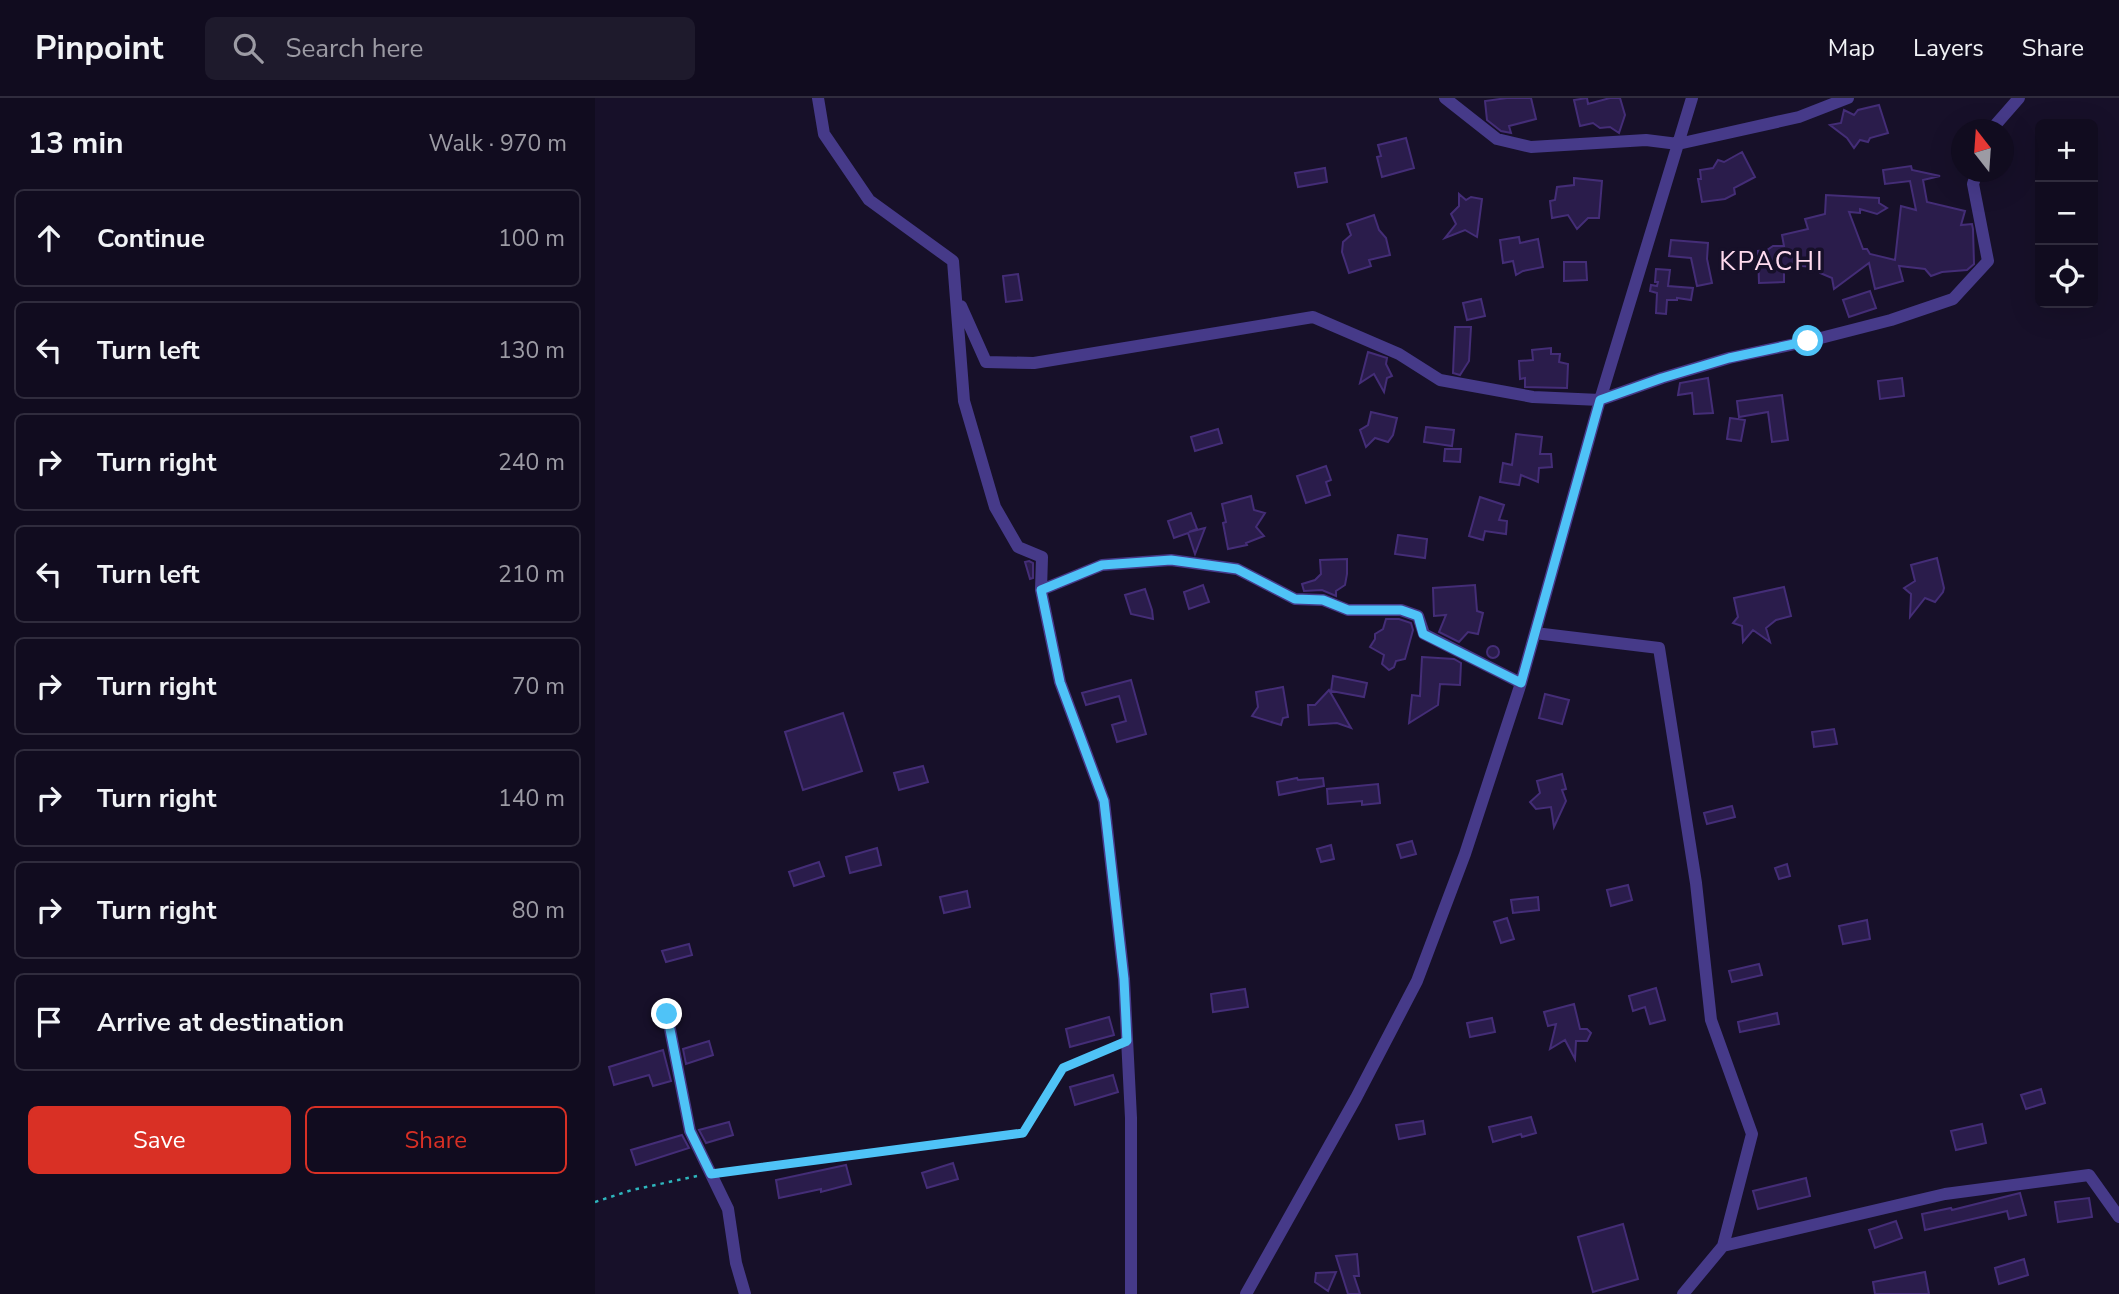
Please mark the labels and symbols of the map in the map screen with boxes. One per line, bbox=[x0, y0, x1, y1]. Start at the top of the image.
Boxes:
north arrow bbox=[1951, 119, 2014, 182]
district label: KPACHI bbox=[1719, 244, 1825, 279]
route start bbox=[1792, 325, 1823, 356]
route end bbox=[651, 998, 682, 1029]

